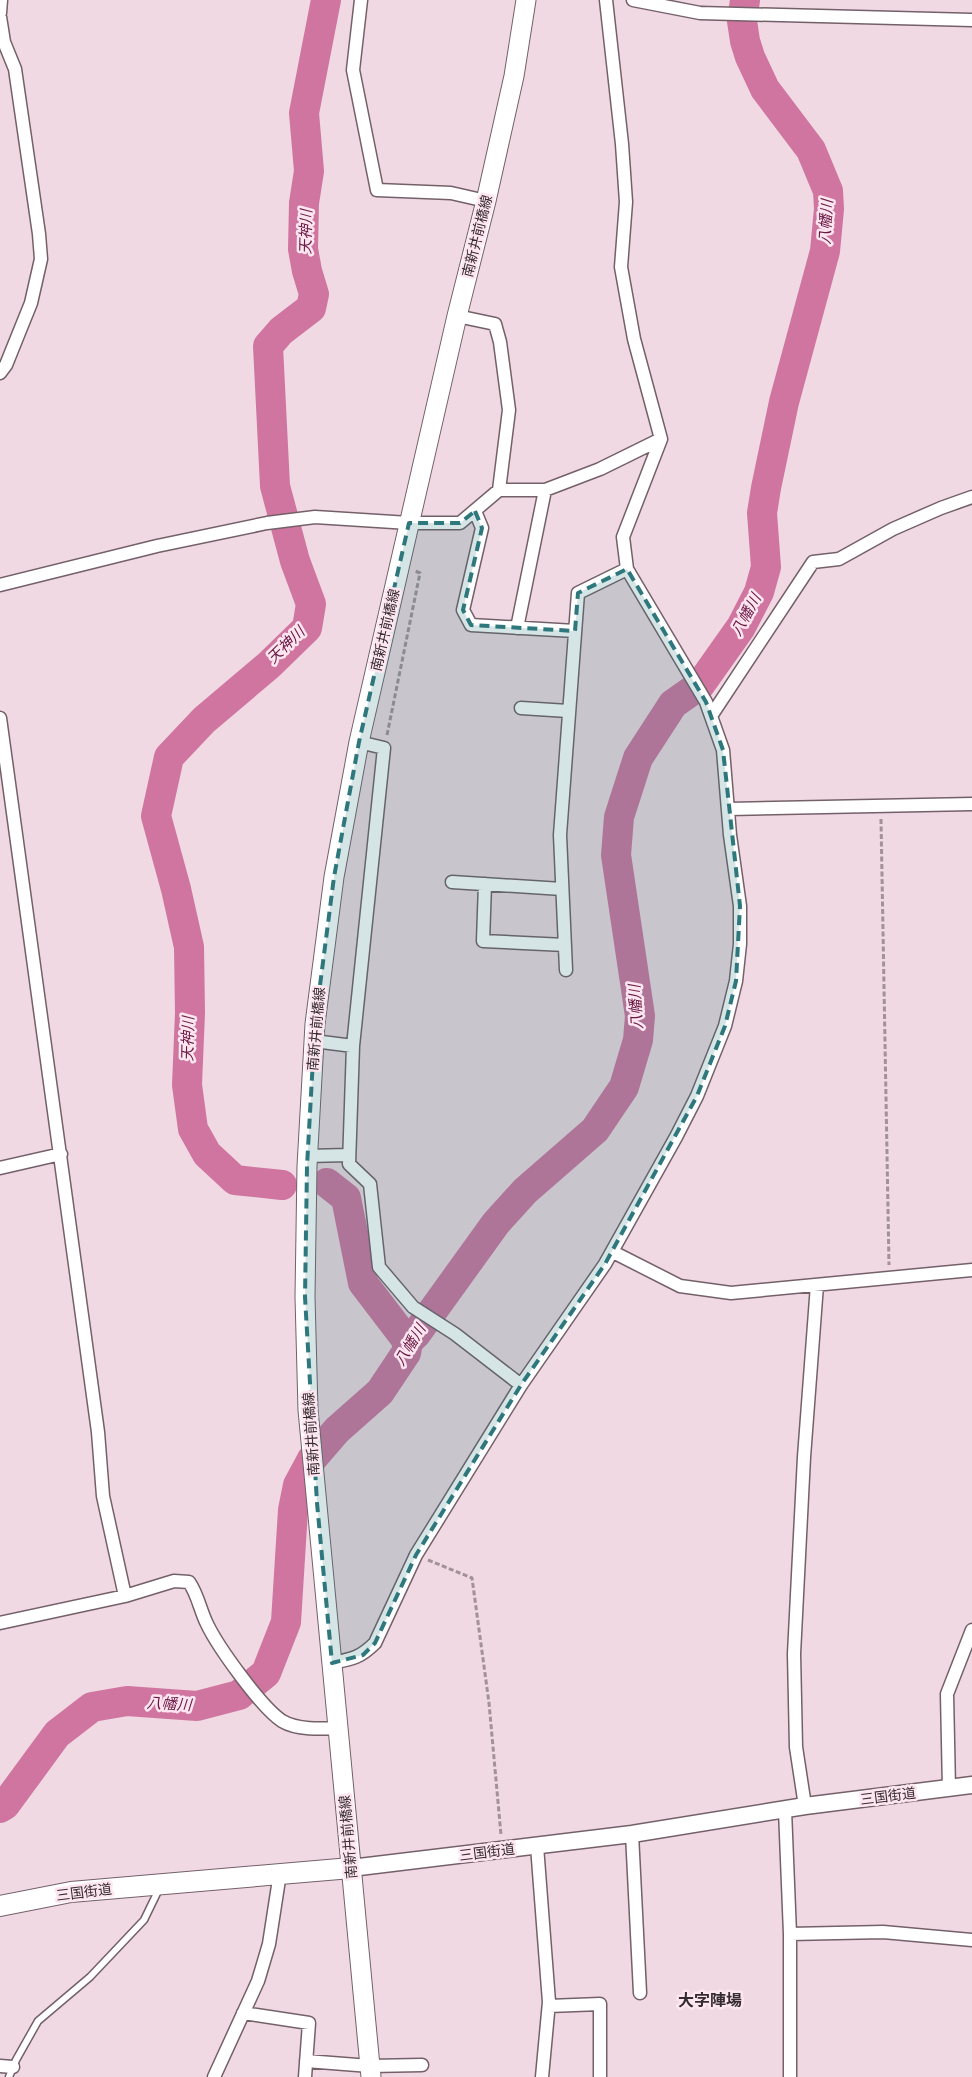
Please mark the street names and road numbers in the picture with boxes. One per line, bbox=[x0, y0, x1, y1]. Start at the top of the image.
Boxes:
street label: 南新井前橋線 bbox=[459, 193, 495, 279]
street label: 南新井前橋線 bbox=[368, 587, 402, 673]
street label: 南新井前橋線 bbox=[304, 986, 328, 1072]
street label: 南新井前橋線 bbox=[300, 1392, 322, 1476]
street label: 三国街道 bbox=[859, 1786, 917, 1807]
street label: 南新井前橋線 bbox=[336, 1794, 360, 1880]
street label: 三国街道 bbox=[458, 1842, 516, 1863]
street label: 三国街道 bbox=[55, 1882, 113, 1903]

